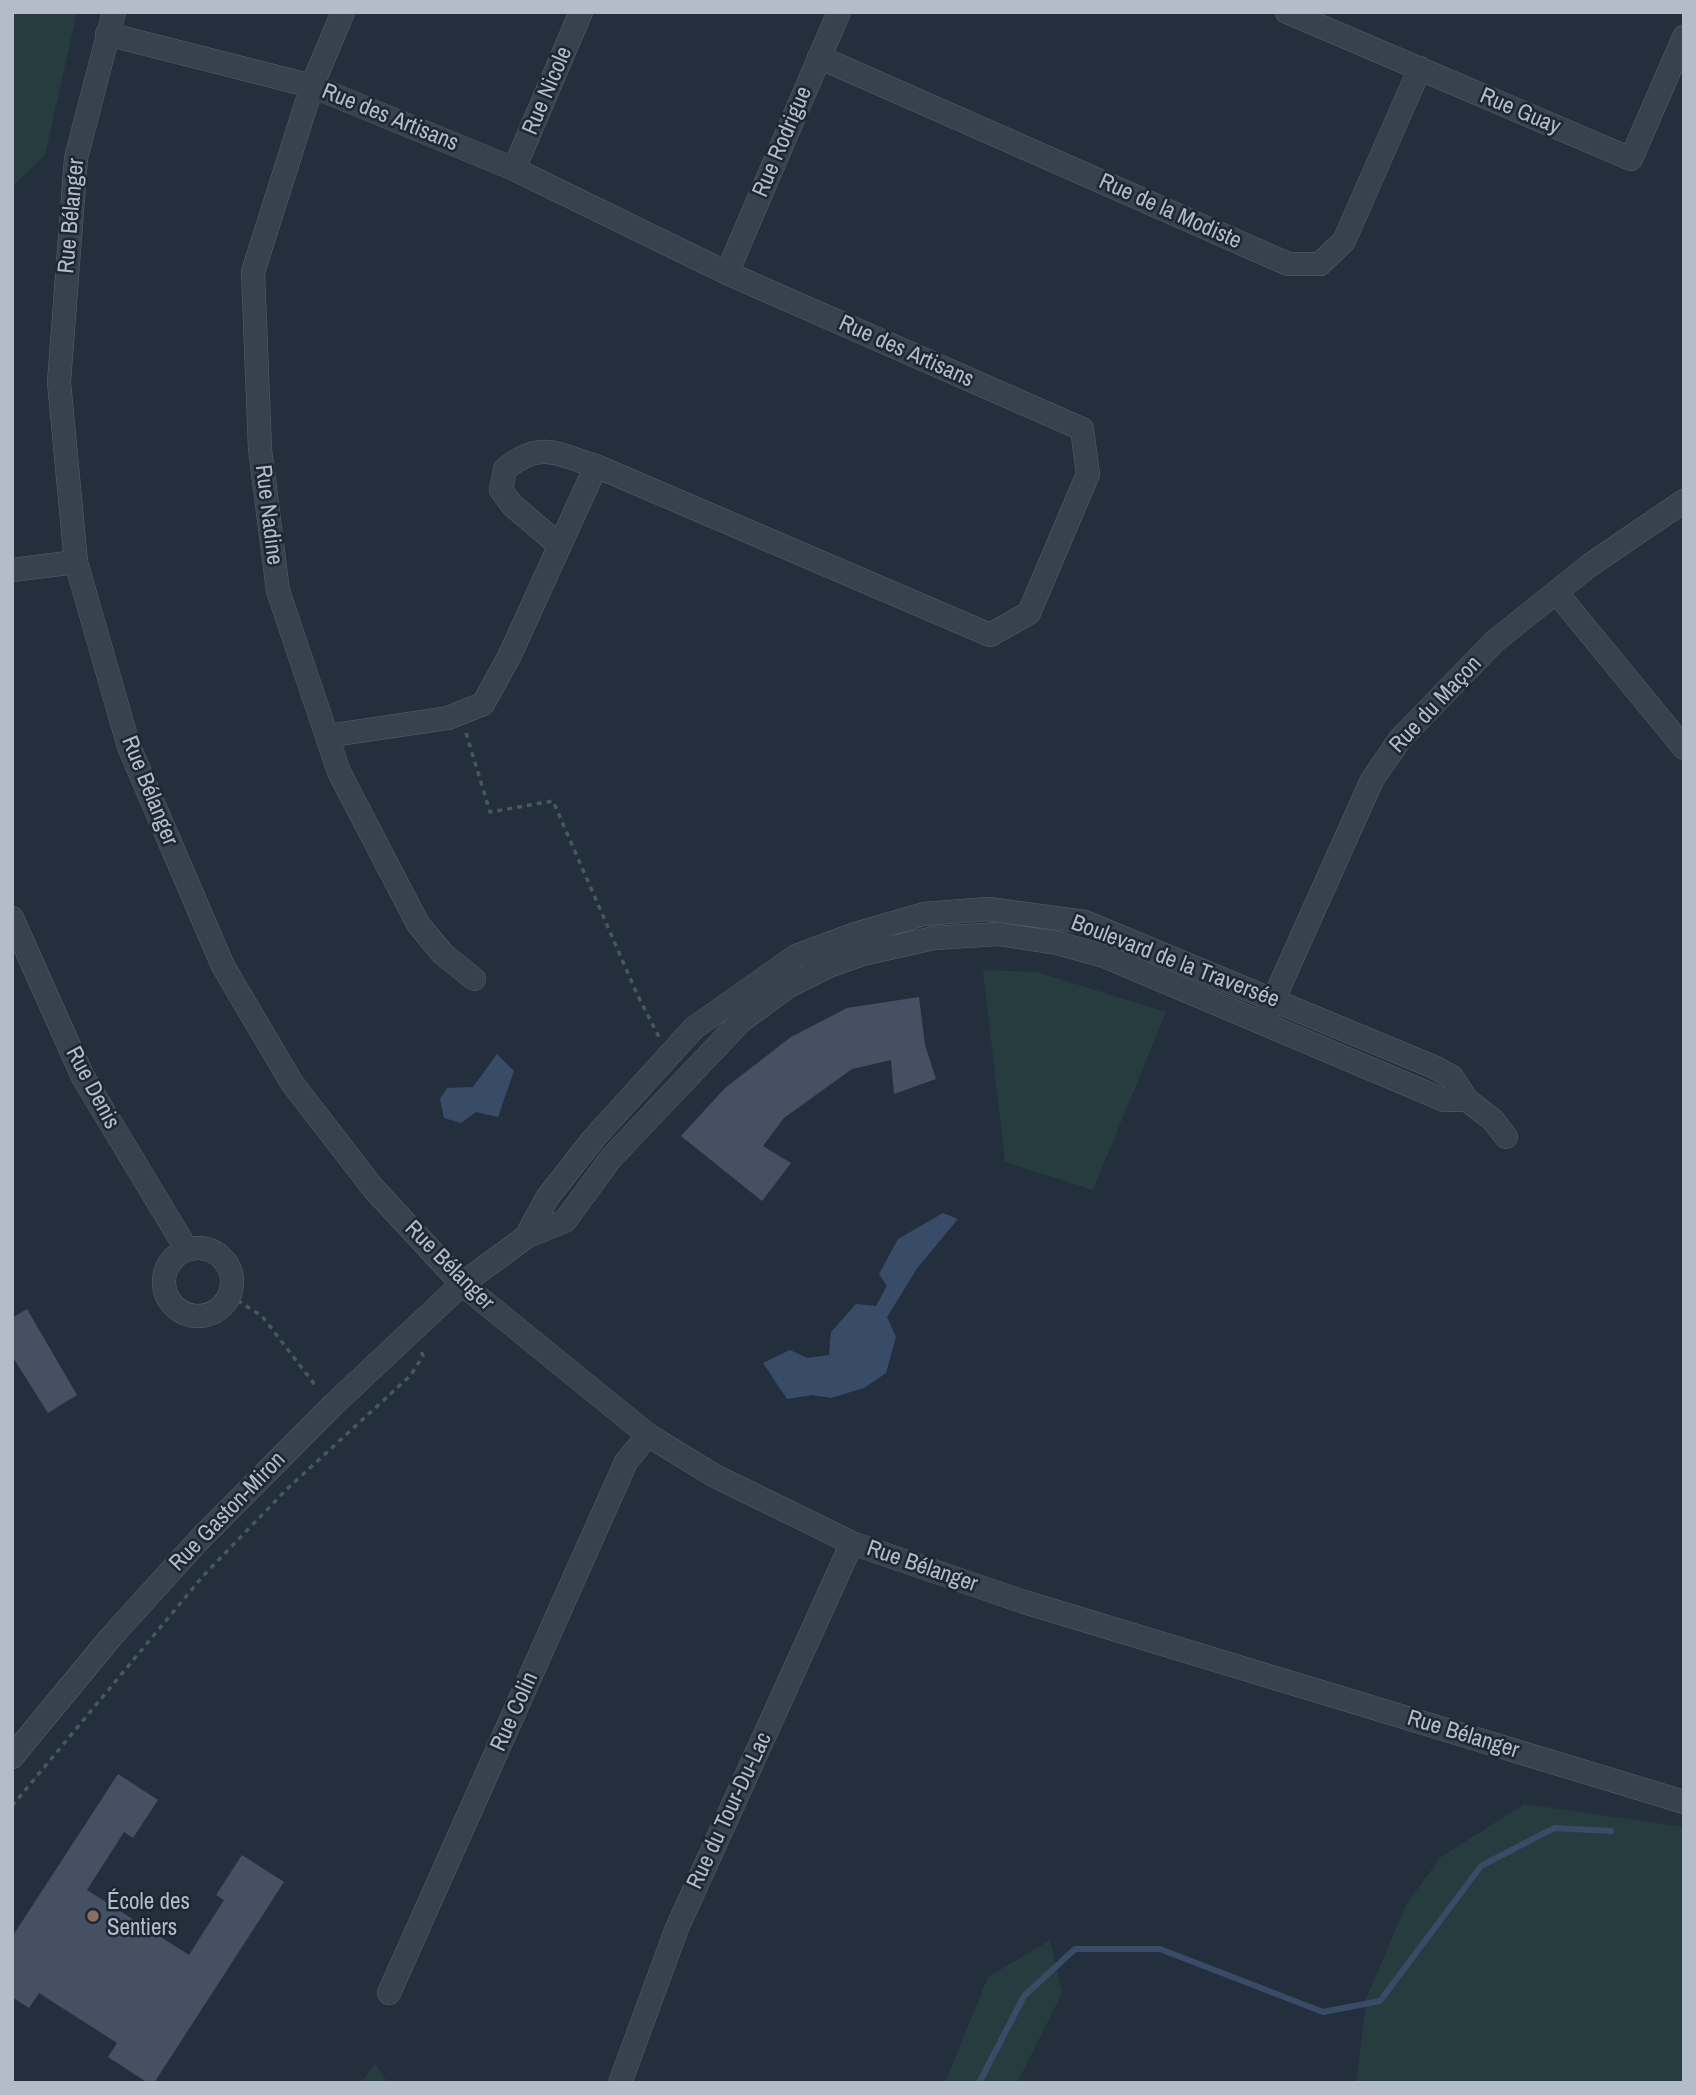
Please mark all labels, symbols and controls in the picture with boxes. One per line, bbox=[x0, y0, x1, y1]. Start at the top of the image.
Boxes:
street label: Rue Nicole bbox=[517, 43, 579, 139]
street label: Rue des Artisans bbox=[318, 78, 462, 158]
street label: Rue Rodrigue bbox=[747, 83, 819, 201]
street label: Rue Guay bbox=[1476, 83, 1564, 141]
street label: Rue Bélanger bbox=[53, 157, 91, 275]
street label: Rue de la Modiste bbox=[1094, 168, 1246, 256]
street label: Rue des Artisans bbox=[834, 310, 978, 394]
street label: Rue Nadine bbox=[248, 463, 288, 567]
street label: Rue du Maçon bbox=[1384, 651, 1488, 759]
street label: Rue Bélanger bbox=[115, 732, 183, 850]
street label: Boulevard de la Traversée bbox=[1067, 910, 1283, 1014]
street label: Rue Denis bbox=[59, 1042, 125, 1134]
street label: Rue Bélanger bbox=[398, 1215, 500, 1317]
street label: Rue Gaston-Miron bbox=[164, 1447, 292, 1577]
street label: Rue Bélanger bbox=[863, 1535, 981, 1599]
street label: Rue Colin bbox=[485, 1668, 545, 1756]
street label: Rue Bélanger bbox=[1404, 1705, 1522, 1765]
street label: Rue du Tour-Du-Lac bbox=[682, 1728, 778, 1894]
place label: École des Sentiers bbox=[107, 1889, 190, 1943]
marker: École des Sentiers bbox=[85, 1908, 101, 1924]

